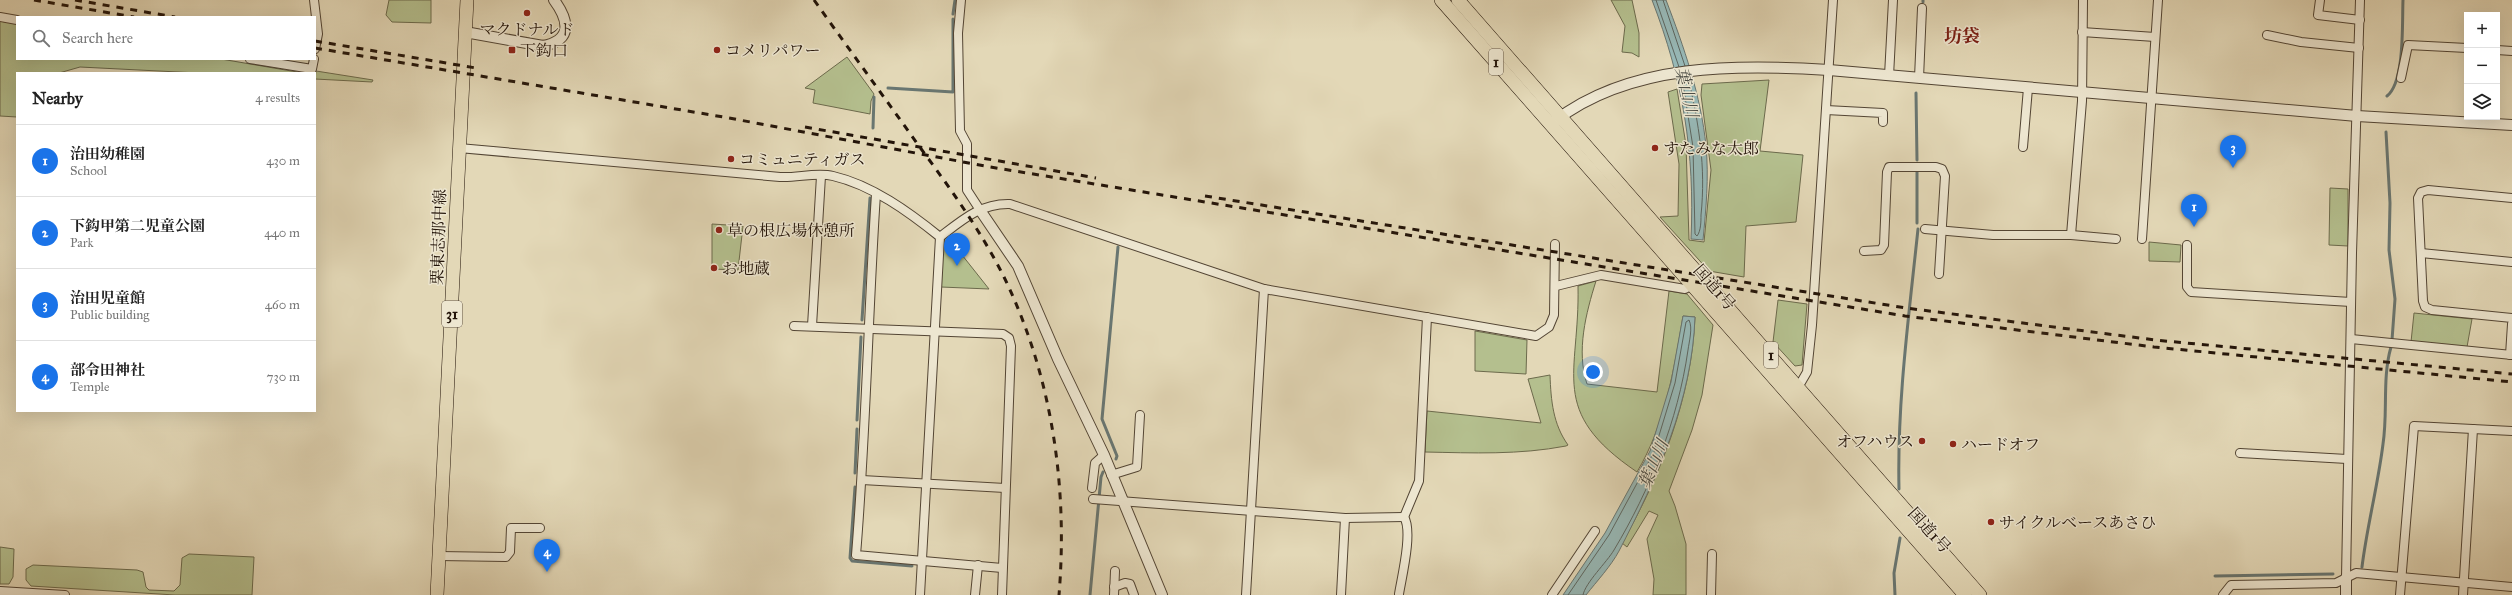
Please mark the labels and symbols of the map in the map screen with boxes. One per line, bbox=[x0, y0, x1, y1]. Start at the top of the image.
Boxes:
marker: マクドナルド bbox=[522, 8, 532, 18]
place label: マクドナルド bbox=[479, 20, 575, 39]
district label: 坊袋 bbox=[1944, 25, 1980, 47]
place label: 下鈎口 bbox=[520, 41, 568, 60]
place label: コメリパワー bbox=[725, 41, 821, 60]
marker: 下鈎口 bbox=[507, 45, 517, 55]
marker: コメリパワー bbox=[712, 45, 722, 55]
road number: 1 bbox=[1489, 49, 1503, 75]
water label: 葉山川 bbox=[1671, 65, 1703, 121]
pin: 3 bbox=[2220, 135, 2246, 168]
place label: すたみな太郎 bbox=[1663, 139, 1759, 158]
marker: すたみな太郎 bbox=[1650, 143, 1660, 153]
place label: コミュニティガス bbox=[739, 150, 865, 169]
marker: コミュニティガス bbox=[726, 154, 736, 164]
street label: 栗東志那中線 bbox=[427, 189, 450, 285]
pin: 1 bbox=[2181, 194, 2207, 227]
place label: 草の根広場休憩所 bbox=[727, 221, 855, 240]
marker: 草の根広場休憩所 bbox=[714, 225, 724, 235]
pin: 2 bbox=[944, 233, 970, 266]
place label: お地蔵 bbox=[722, 259, 770, 278]
street label: 国道1号 bbox=[1690, 261, 1740, 314]
marker: お地蔵 bbox=[709, 263, 719, 273]
road number: 31 bbox=[442, 301, 462, 327]
road number: 1 bbox=[1764, 342, 1778, 368]
your location bbox=[1583, 362, 1603, 382]
place label: オフハウス bbox=[1836, 432, 1914, 451]
water label: 葉山川 bbox=[1634, 435, 1674, 492]
place label: ハードオフ bbox=[1961, 435, 2040, 454]
marker: オフハウス bbox=[1917, 436, 1927, 446]
marker: ハードオフ bbox=[1948, 439, 1958, 449]
street label: 国道1号 bbox=[1904, 504, 1955, 557]
place label: サイクルベースあさひ bbox=[1999, 513, 2156, 532]
marker: サイクルベースあさひ bbox=[1986, 517, 1996, 527]
pin: 4 bbox=[534, 539, 560, 572]

